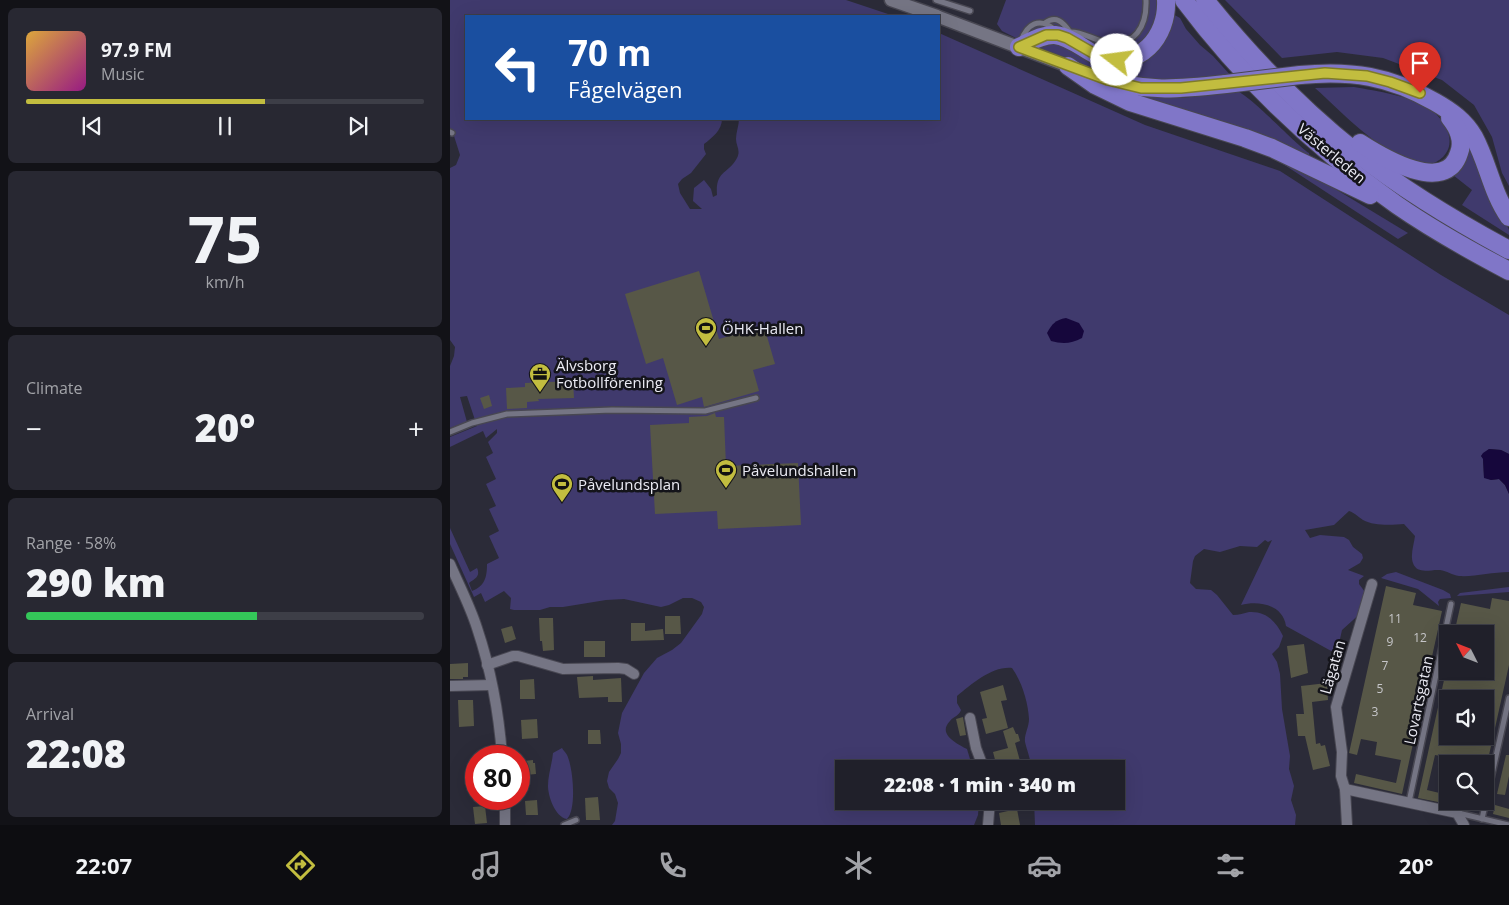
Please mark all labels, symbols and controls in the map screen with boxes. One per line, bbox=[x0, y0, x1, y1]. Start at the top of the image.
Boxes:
text: 70 m bbox=[568, 29, 651, 76]
position arrow bbox=[1090, 33, 1142, 85]
icon: left bbox=[485, 35, 550, 100]
text: 97.9 FM bbox=[101, 37, 172, 63]
pin bbox=[1399, 42, 1441, 93]
icon: arrive bbox=[1406, 49, 1434, 77]
text: Music bbox=[101, 63, 145, 85]
text: Fågelvägen bbox=[568, 74, 682, 104]
icon: previous bbox=[78, 112, 106, 140]
icon: pause bbox=[211, 112, 239, 140]
icon: next bbox=[344, 112, 372, 140]
street label: Västerleden bbox=[1294, 119, 1370, 187]
text: 75 bbox=[188, 194, 262, 282]
text: km/h bbox=[206, 271, 244, 293]
sports icon: ÖHK-Hallen bbox=[694, 316, 718, 347]
place label: ÖHK-Hallen bbox=[722, 318, 803, 338]
place label: Älvsborg Fotbollförening bbox=[556, 355, 663, 392]
office icon: Älvsborg Fotbollförening bbox=[528, 362, 552, 393]
text: Climate bbox=[26, 377, 83, 399]
text: 20° bbox=[195, 401, 255, 453]
text: − bbox=[26, 409, 42, 447]
text: + bbox=[408, 409, 424, 447]
sports icon: Påvelundshallen bbox=[714, 458, 738, 489]
place label: Påvelundshallen bbox=[742, 460, 857, 480]
sports icon: Påvelundsplan bbox=[550, 472, 574, 503]
place label: Påvelundsplan bbox=[578, 474, 680, 494]
text: Range · 58% bbox=[26, 532, 116, 554]
text: 290 km bbox=[26, 556, 166, 608]
house number: 11 bbox=[1388, 610, 1402, 627]
north arrow bbox=[1439, 625, 1494, 680]
map controls bbox=[1439, 625, 1494, 810]
house number: 12 bbox=[1413, 629, 1427, 646]
house number: 9 bbox=[1387, 633, 1394, 650]
street label: Lägatan bbox=[1315, 638, 1349, 696]
street label: Lovartsgatan bbox=[1399, 654, 1437, 746]
house number: 7 bbox=[1382, 657, 1389, 674]
house number: 5 bbox=[1377, 680, 1384, 697]
button: sound bbox=[1439, 690, 1494, 745]
text: Arrival bbox=[26, 703, 74, 725]
house number: 3 bbox=[1372, 703, 1379, 720]
text: 22:08 bbox=[26, 727, 126, 779]
speed limit sign: 80 bbox=[465, 745, 530, 810]
button: search bbox=[1439, 755, 1494, 810]
text: 22:08 · 1 min · 340 m bbox=[884, 772, 1076, 798]
icon: directions bbox=[283, 848, 318, 883]
icon: music bbox=[469, 848, 504, 883]
icon: phone bbox=[655, 848, 690, 883]
icon: climate bbox=[841, 848, 876, 883]
icon: car bbox=[1027, 848, 1062, 883]
icon: filters bbox=[1213, 848, 1248, 883]
text: 22:07 bbox=[75, 850, 132, 880]
text: 20° bbox=[1399, 850, 1433, 880]

